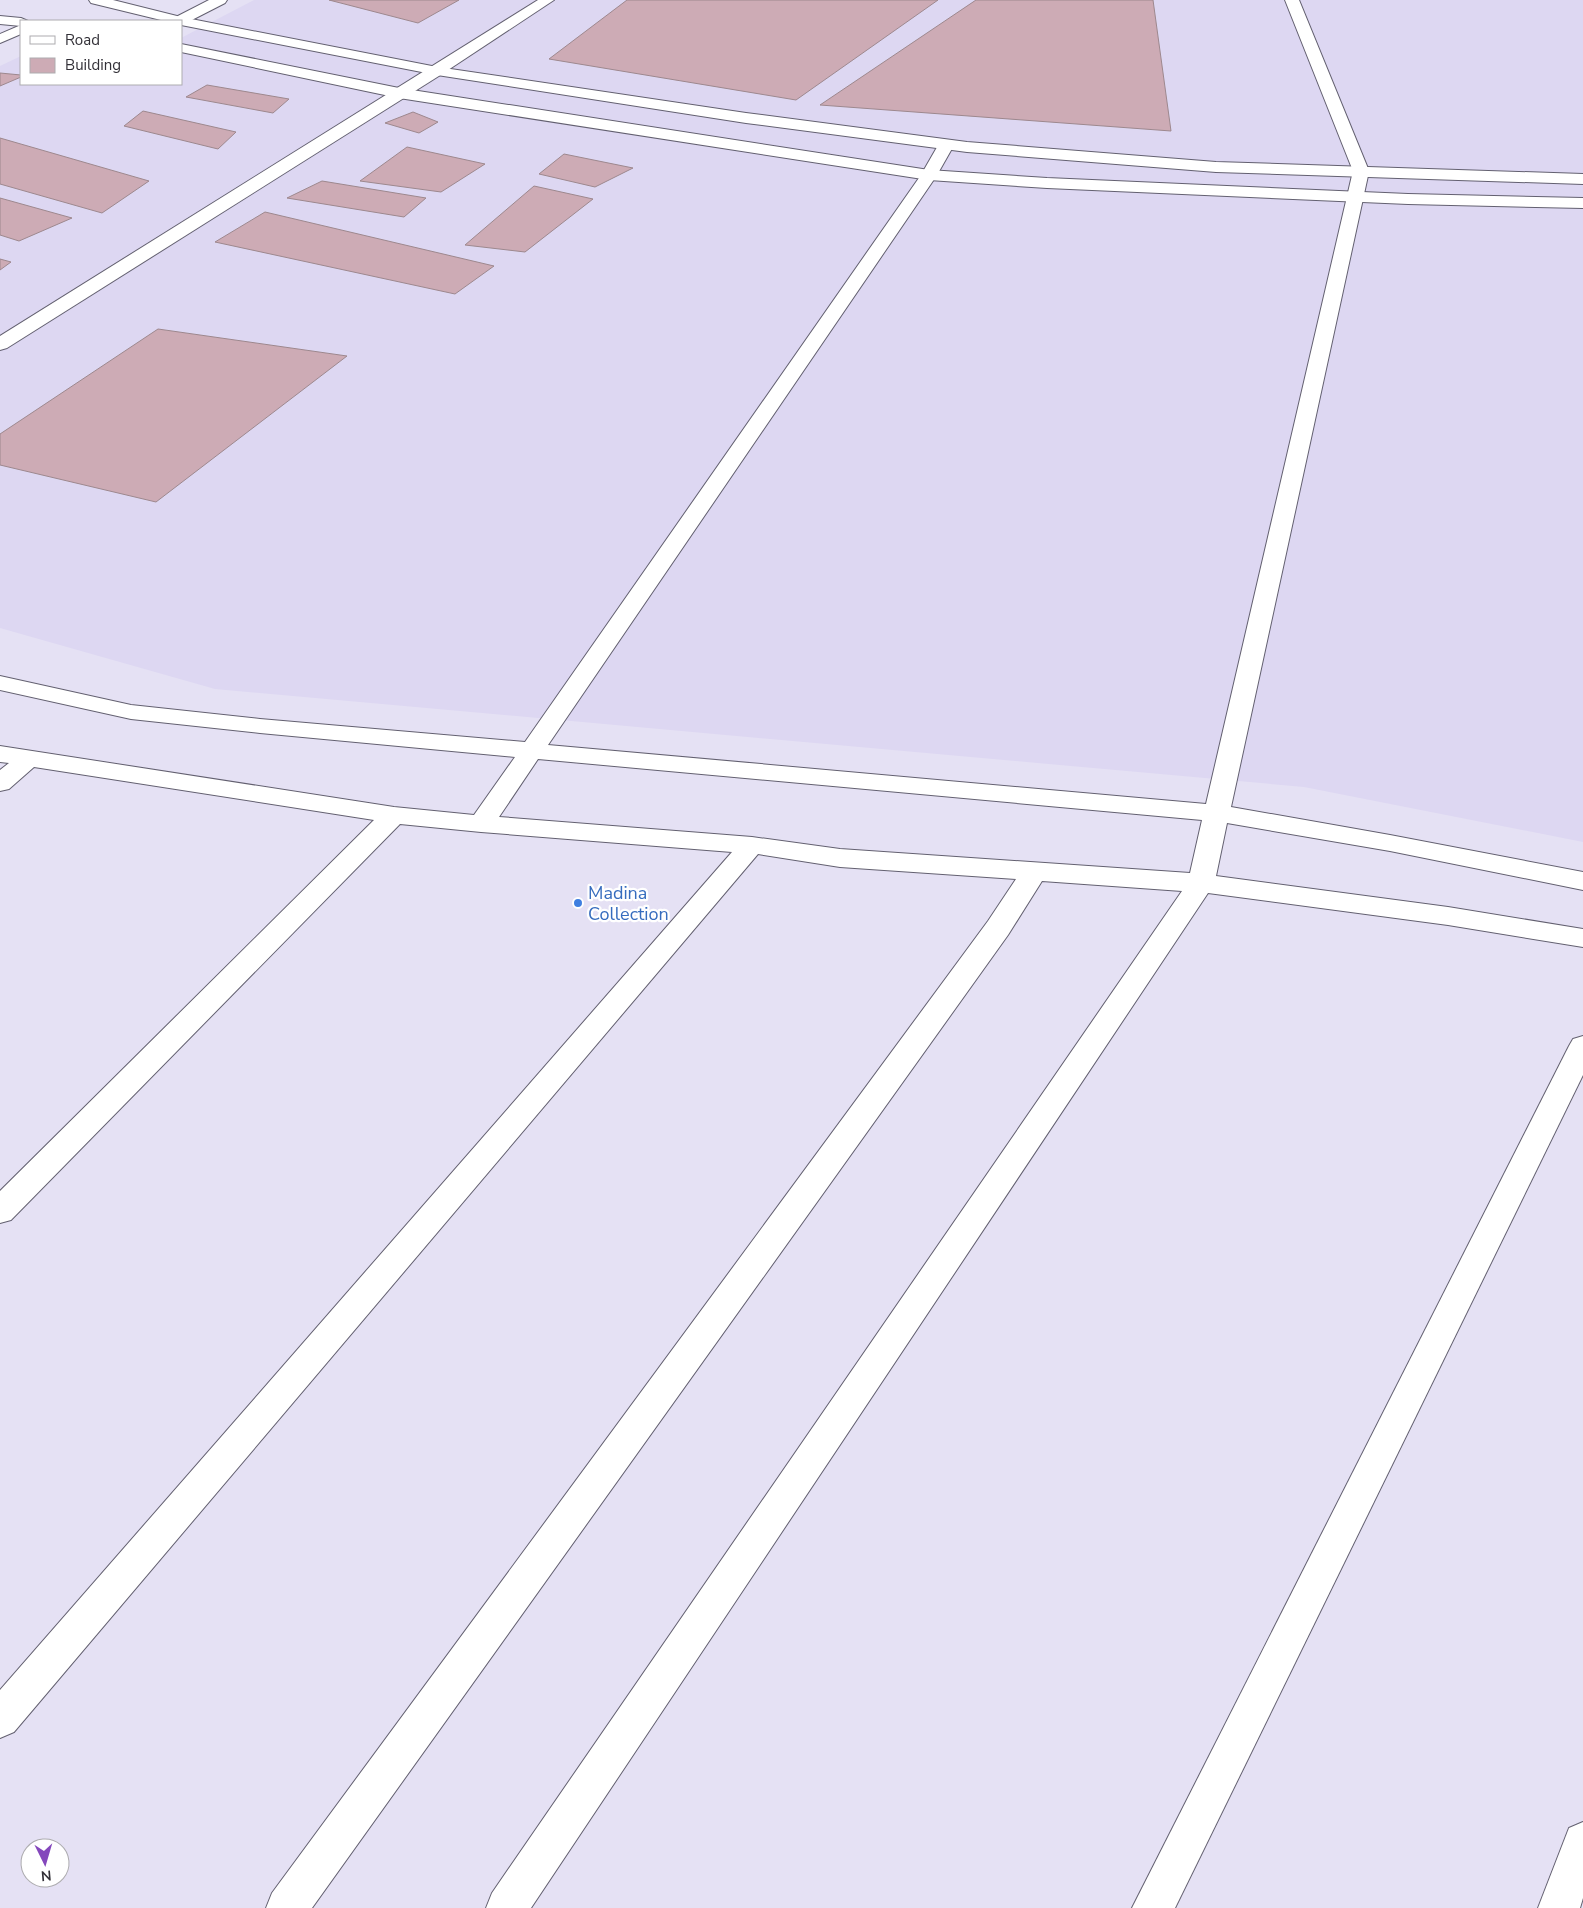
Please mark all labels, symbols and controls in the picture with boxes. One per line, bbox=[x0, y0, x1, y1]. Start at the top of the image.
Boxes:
legend bbox=[20, 20, 182, 85]
text: Road bbox=[65, 30, 100, 50]
text: Building bbox=[65, 55, 121, 75]
place label: Madina Collection bbox=[588, 881, 669, 926]
marker: Madina Collection bbox=[572, 897, 584, 909]
north arrow bbox=[20, 1838, 70, 1888]
text: N bbox=[40, 1866, 52, 1885]

